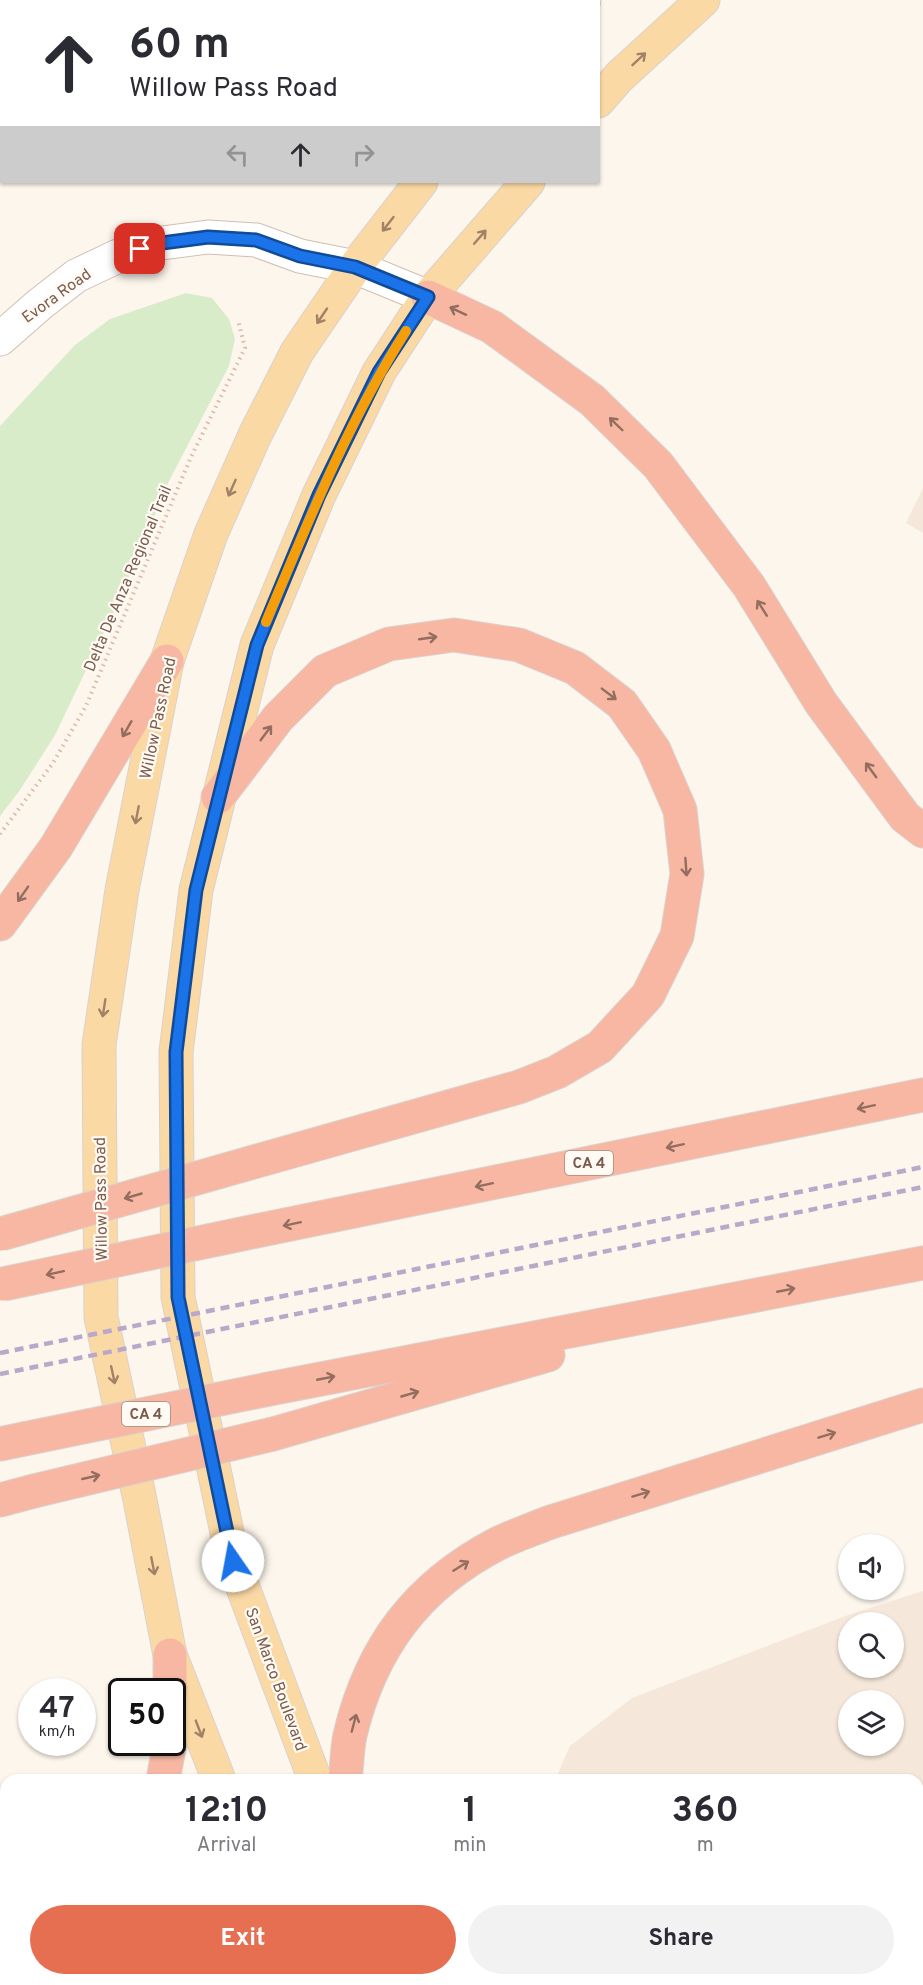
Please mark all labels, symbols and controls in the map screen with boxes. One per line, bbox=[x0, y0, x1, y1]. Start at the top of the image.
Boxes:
text: 60 m bbox=[129, 20, 230, 73]
icon: ahead bbox=[30, 24, 108, 102]
one-way arrow bbox=[631, 52, 646, 66]
text: Willow Pass Road bbox=[129, 72, 338, 106]
icon: left bbox=[221, 138, 254, 171]
icon: ahead bbox=[284, 138, 317, 171]
icon: right bbox=[347, 138, 380, 171]
one-way arrow bbox=[381, 216, 394, 232]
pin bbox=[114, 223, 165, 274]
one-way arrow bbox=[473, 230, 487, 245]
icon: arrive bbox=[123, 232, 156, 265]
street label: Evora Road bbox=[19, 265, 96, 328]
one-way arrow bbox=[449, 305, 467, 317]
one-way arrow bbox=[316, 307, 328, 323]
one-way arrow bbox=[609, 416, 624, 431]
one-way arrow bbox=[225, 479, 237, 497]
street label: Delta De Anza Regional Trail bbox=[80, 483, 177, 675]
one-way arrow bbox=[756, 600, 768, 617]
one-way arrow bbox=[418, 633, 438, 644]
street label: Willow Pass Road bbox=[136, 656, 182, 781]
one-way arrow bbox=[601, 687, 617, 700]
one-way arrow bbox=[121, 720, 133, 737]
one-way arrow bbox=[260, 726, 273, 742]
one-way arrow bbox=[864, 763, 877, 779]
one-way arrow bbox=[131, 805, 142, 825]
one-way arrow bbox=[681, 856, 692, 876]
one-way arrow bbox=[17, 885, 29, 902]
one-way arrow bbox=[99, 997, 110, 1017]
one-way arrow bbox=[856, 1102, 876, 1113]
street label: Willow Pass Road bbox=[91, 1137, 113, 1261]
one-way arrow bbox=[665, 1141, 685, 1152]
road number: CA 4 bbox=[565, 1151, 613, 1175]
one-way arrow bbox=[474, 1180, 494, 1191]
one-way arrow bbox=[124, 1191, 143, 1202]
one-way arrow bbox=[283, 1219, 303, 1230]
one-way arrow bbox=[45, 1268, 65, 1279]
one-way arrow bbox=[775, 1284, 795, 1295]
one-way arrow bbox=[108, 1365, 120, 1384]
one-way arrow bbox=[316, 1372, 335, 1383]
one-way arrow bbox=[400, 1388, 419, 1400]
road number: CA 4 bbox=[122, 1402, 170, 1426]
one-way arrow bbox=[817, 1429, 836, 1440]
one-way arrow bbox=[81, 1471, 100, 1483]
one-way arrow bbox=[631, 1488, 650, 1499]
position arrow bbox=[201, 1529, 265, 1593]
map controls bbox=[838, 1534, 904, 1756]
button: sound bbox=[838, 1534, 904, 1600]
one-way arrow bbox=[148, 1555, 159, 1575]
one-way arrow bbox=[452, 1560, 469, 1572]
street label: San Marco Boulevard bbox=[240, 1605, 310, 1754]
button: search bbox=[838, 1612, 904, 1678]
speed limit sign: 50 bbox=[108, 1678, 186, 1756]
button: layers bbox=[838, 1690, 904, 1756]
text: 47 bbox=[39, 1691, 75, 1728]
one-way arrow bbox=[349, 1714, 360, 1733]
one-way arrow bbox=[194, 1719, 205, 1738]
text: km/h bbox=[39, 1723, 75, 1742]
text: 12:10 bbox=[185, 1789, 268, 1835]
text: 1 bbox=[463, 1789, 477, 1835]
text: 360 bbox=[672, 1789, 739, 1835]
text: Arrival bbox=[197, 1833, 256, 1859]
text: min bbox=[453, 1833, 487, 1859]
text: m bbox=[697, 1833, 714, 1859]
button: Exit bbox=[30, 1905, 456, 1974]
button: Share bbox=[468, 1905, 894, 1974]

